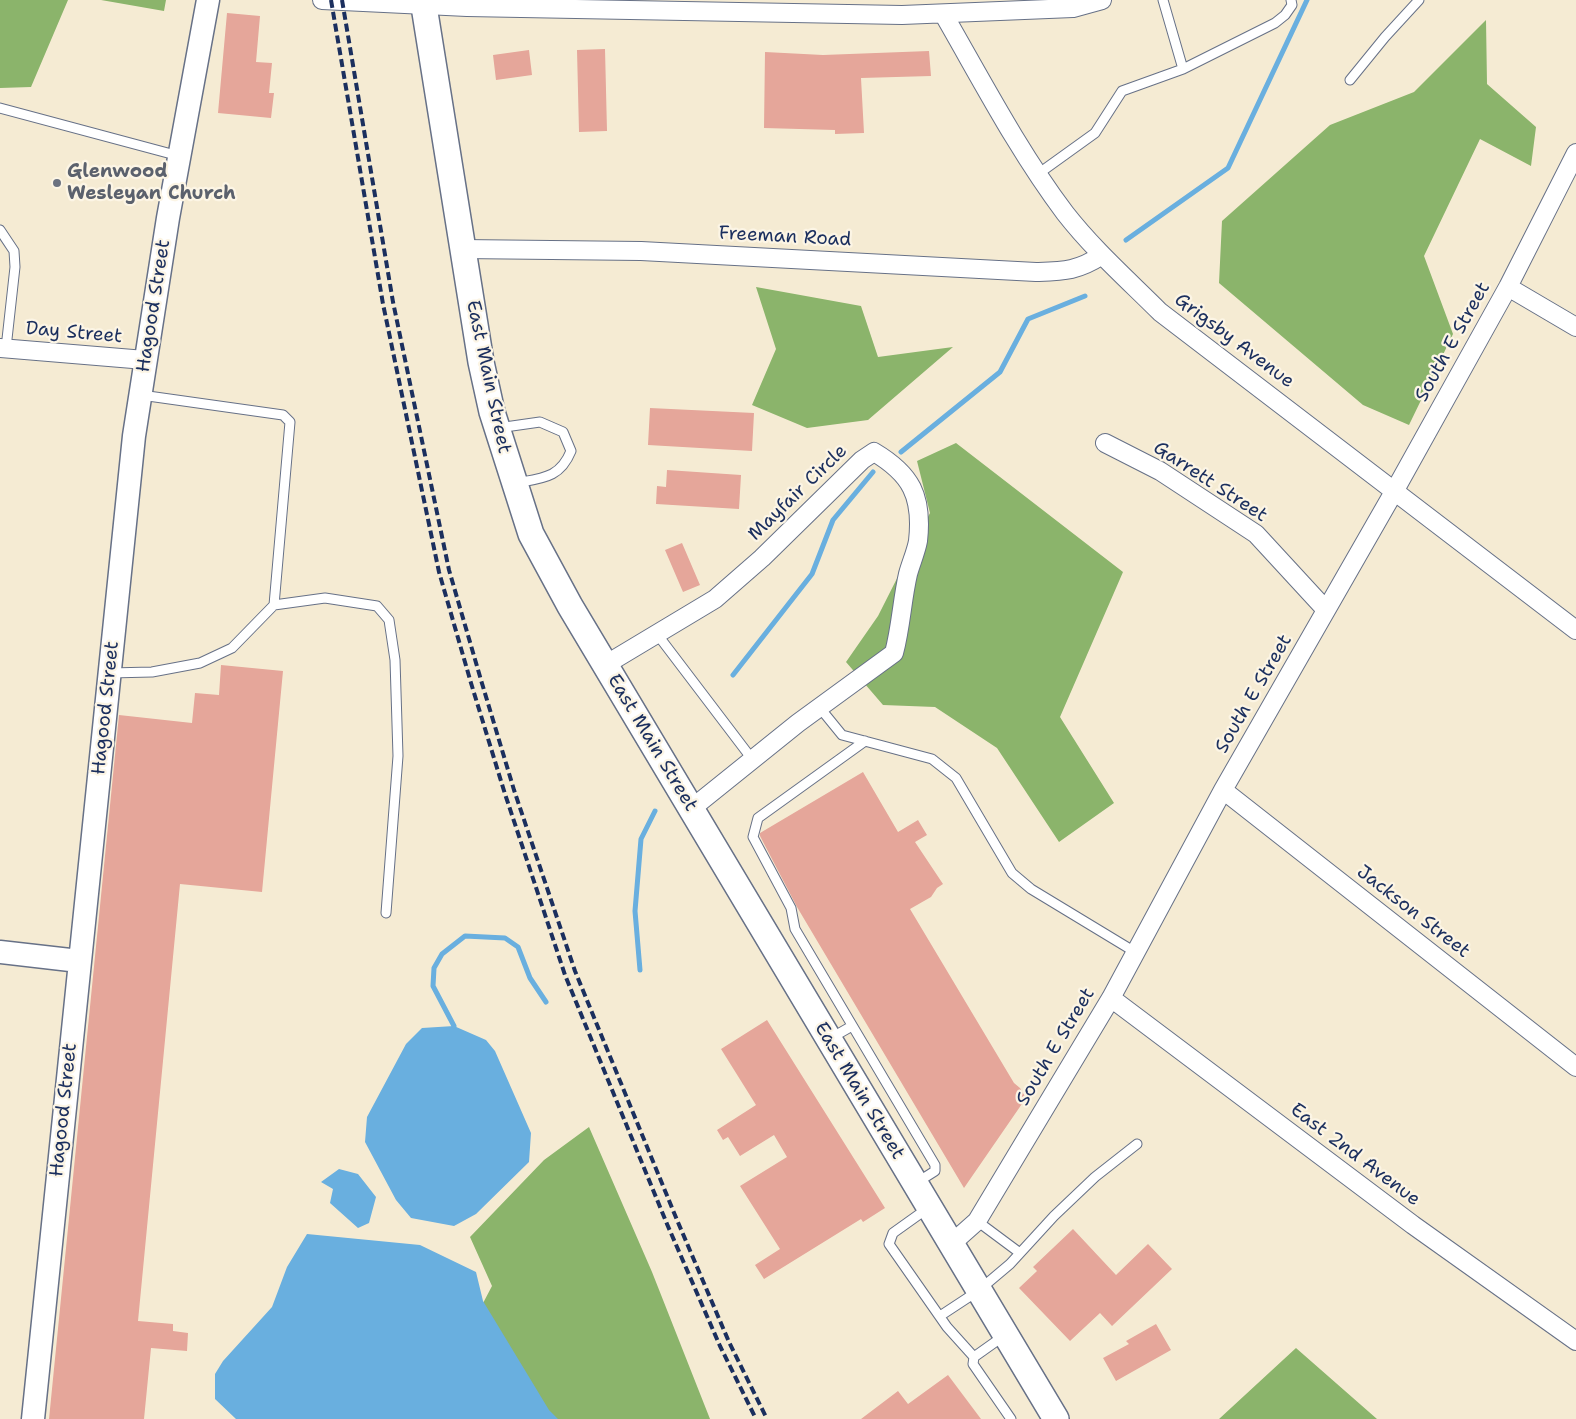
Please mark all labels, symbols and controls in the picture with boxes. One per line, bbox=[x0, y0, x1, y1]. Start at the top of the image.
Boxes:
place label: Glenwood Wesleyan Church bbox=[67, 161, 236, 205]
marker: Glenwood Wesleyan Church bbox=[51, 177, 63, 189]
street label: Freeman Road bbox=[718, 222, 852, 252]
street label: Hagood Street bbox=[132, 238, 176, 374]
street label: South E Street bbox=[1411, 278, 1495, 406]
street label: Grigsby Avenue bbox=[1170, 289, 1298, 393]
street label: East Main Street bbox=[461, 298, 515, 456]
street label: Day Street bbox=[25, 317, 123, 349]
street label: Garrett Street bbox=[1149, 437, 1271, 527]
street label: Mayfair Circle bbox=[744, 440, 852, 546]
street label: South E Street bbox=[1211, 631, 1297, 757]
street label: Hagood Street bbox=[88, 640, 124, 776]
street label: East Main Street bbox=[602, 670, 702, 816]
street label: Jackson Street bbox=[1352, 861, 1474, 963]
street label: South E Street bbox=[1012, 984, 1100, 1110]
street label: East Main Street bbox=[809, 1018, 909, 1164]
street label: Hagood Street bbox=[46, 1042, 82, 1178]
street label: East 2nd Avenue bbox=[1286, 1099, 1424, 1211]

